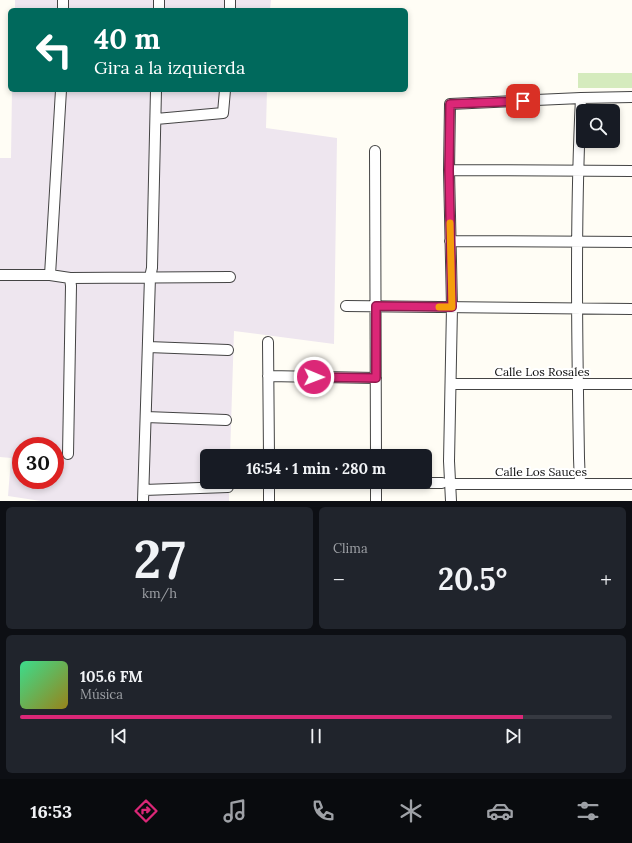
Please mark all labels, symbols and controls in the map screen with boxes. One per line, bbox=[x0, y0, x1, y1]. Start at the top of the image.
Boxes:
text: 40 m bbox=[94, 21, 160, 57]
icon: left bbox=[28, 24, 80, 76]
text: Gira a la izquierda bbox=[94, 56, 245, 79]
pin bbox=[506, 84, 540, 118]
icon: arrive bbox=[512, 90, 534, 112]
map controls bbox=[576, 104, 620, 148]
button: search bbox=[576, 104, 620, 148]
position arrow bbox=[293, 356, 335, 398]
street label: Calle Los Rosales bbox=[495, 364, 590, 379]
speed limit sign: 30 bbox=[12, 437, 64, 489]
text: 16:54 · 1 min · 280 m bbox=[246, 459, 386, 478]
street label: Calle Los Sauces bbox=[495, 464, 587, 479]
text: 27 bbox=[133, 526, 186, 592]
text: Clima bbox=[333, 540, 368, 557]
text: 20.5° bbox=[438, 560, 507, 598]
text: − bbox=[333, 565, 345, 593]
text: + bbox=[600, 565, 612, 593]
text: km/h bbox=[142, 585, 177, 602]
text: 105.6 FM bbox=[80, 667, 143, 686]
text: Música bbox=[80, 686, 123, 703]
icon: previous bbox=[108, 725, 130, 747]
icon: pause bbox=[305, 725, 327, 747]
icon: next bbox=[502, 725, 524, 747]
icon: directions bbox=[132, 797, 160, 825]
icon: music bbox=[221, 797, 249, 825]
icon: phone bbox=[309, 797, 337, 825]
icon: climate bbox=[397, 797, 425, 825]
icon: car bbox=[486, 797, 514, 825]
icon: filters bbox=[574, 797, 602, 825]
text: 16:53 bbox=[30, 800, 72, 823]

